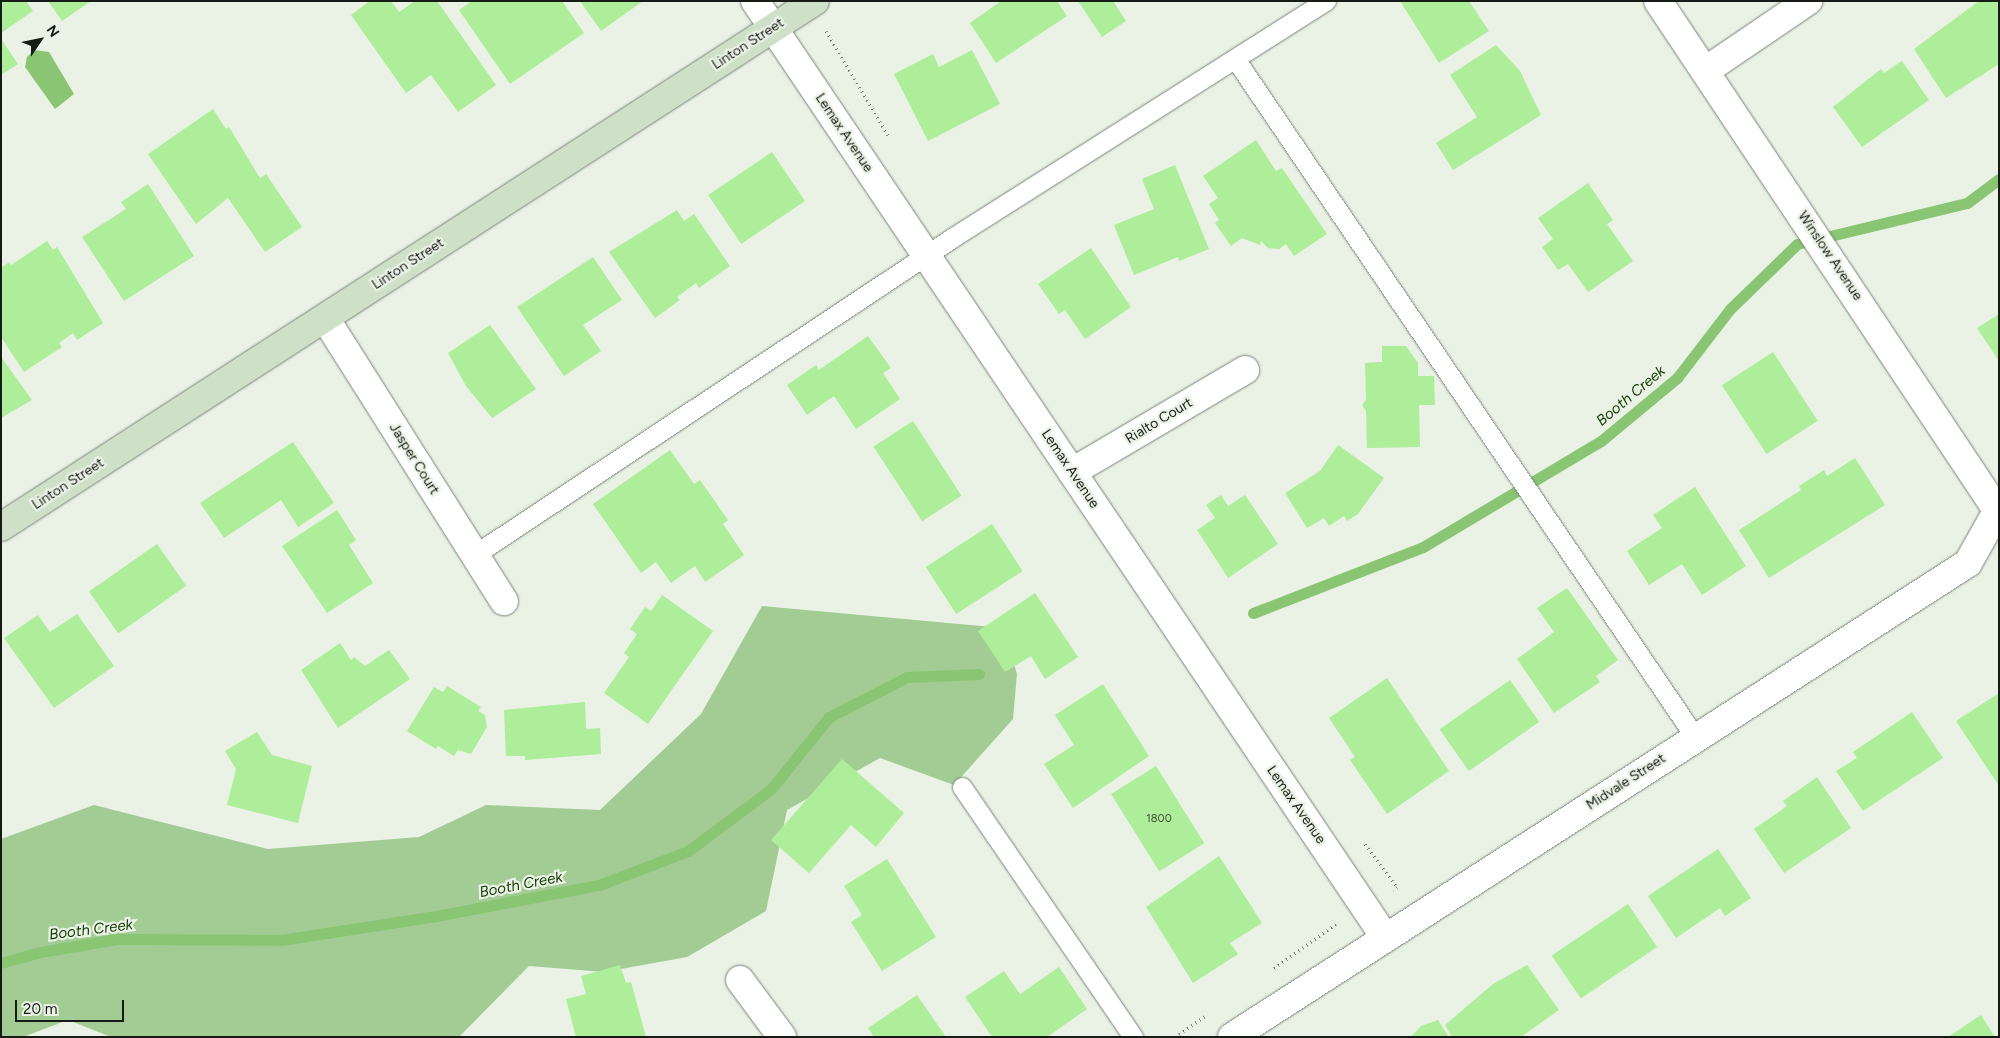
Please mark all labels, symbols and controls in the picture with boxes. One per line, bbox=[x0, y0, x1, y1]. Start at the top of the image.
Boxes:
north arrow bbox=[15, 15, 65, 65]
street label: Linton Street bbox=[709, 15, 787, 73]
text: N bbox=[43, 22, 63, 41]
street label: Lemax Avenue bbox=[811, 90, 877, 176]
street label: Winslow Avenue bbox=[1794, 208, 1866, 304]
street label: Linton Street bbox=[369, 235, 447, 293]
water label: Booth Creek bbox=[1593, 362, 1669, 430]
street label: Rialto Court bbox=[1122, 394, 1196, 448]
street label: Jasper Court bbox=[385, 420, 443, 498]
street label: Lemax Avenue bbox=[1037, 426, 1103, 512]
street label: Linton Street bbox=[29, 455, 107, 513]
street label: Midvale Street bbox=[1583, 750, 1669, 814]
street label: Lemax Avenue bbox=[1263, 763, 1329, 847]
house number: 1800 bbox=[1146, 812, 1172, 826]
water label: Booth Creek bbox=[478, 868, 564, 902]
water label: Booth Creek bbox=[48, 916, 134, 944]
scale bar bbox=[18, 990, 126, 1022]
text: 20 m bbox=[23, 1000, 57, 1018]

